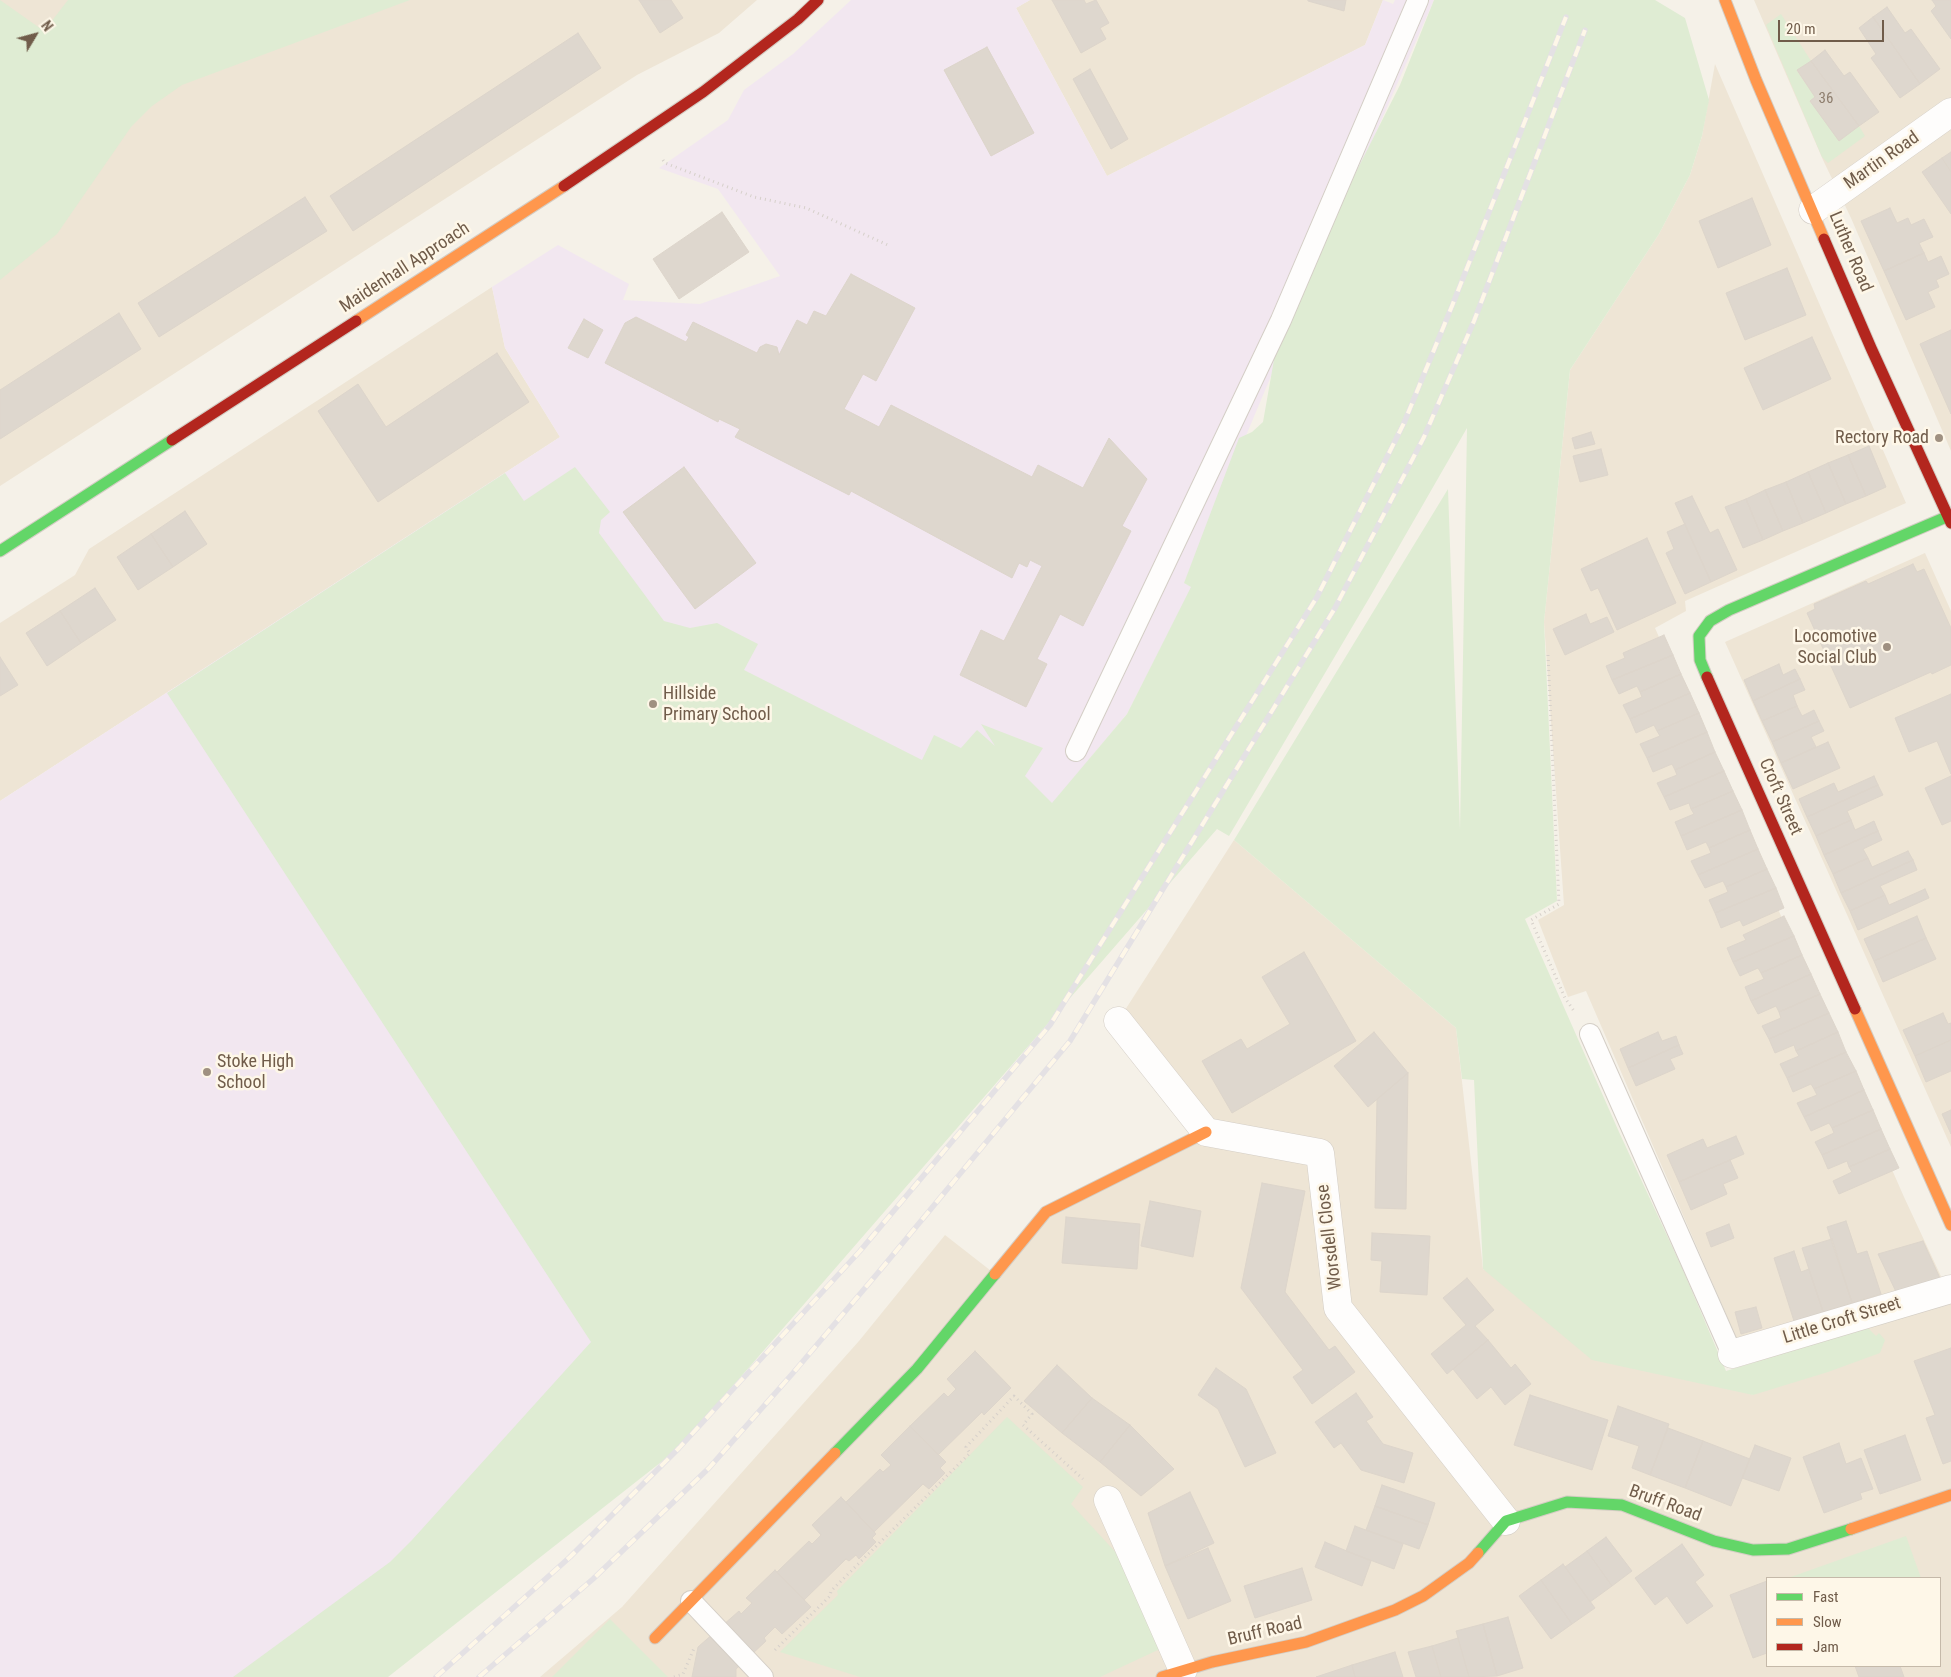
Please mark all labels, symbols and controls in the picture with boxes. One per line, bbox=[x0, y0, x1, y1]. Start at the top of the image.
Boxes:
north arrow bbox=[10, 10, 60, 60]
scale bar bbox=[1781, 10, 1887, 42]
text: N bbox=[38, 18, 56, 34]
text: 20 m bbox=[1786, 20, 1816, 38]
house number: 36 bbox=[1819, 90, 1833, 108]
street label: Martin Road bbox=[1840, 127, 1924, 195]
street label: Luther Road bbox=[1823, 209, 1877, 295]
street label: Maidenhall Approach bbox=[336, 218, 474, 318]
place label: Rectory Road bbox=[1835, 427, 1929, 449]
marker: Rectory Road bbox=[1933, 432, 1945, 444]
place label: Locomotive Social Club bbox=[1794, 626, 1877, 669]
marker: Locomotive Social Club bbox=[1881, 641, 1893, 653]
place label: Hillside Primary School bbox=[663, 683, 771, 726]
marker: Hillside Primary School bbox=[647, 698, 659, 710]
street label: Croft Street bbox=[1753, 755, 1807, 839]
place label: Stoke High School bbox=[217, 1051, 294, 1094]
marker: Stoke High School bbox=[201, 1066, 213, 1078]
street label: Worsdell Close bbox=[1313, 1183, 1347, 1291]
street label: Little Croft Street bbox=[1781, 1293, 1903, 1349]
street label: Bruff Road bbox=[1626, 1481, 1704, 1527]
legend bbox=[1766, 1577, 1941, 1667]
text: Fast bbox=[1813, 1588, 1838, 1606]
street label: Bruff Road bbox=[1226, 1613, 1304, 1651]
text: Slow bbox=[1813, 1613, 1842, 1631]
text: Jam bbox=[1813, 1638, 1839, 1656]

